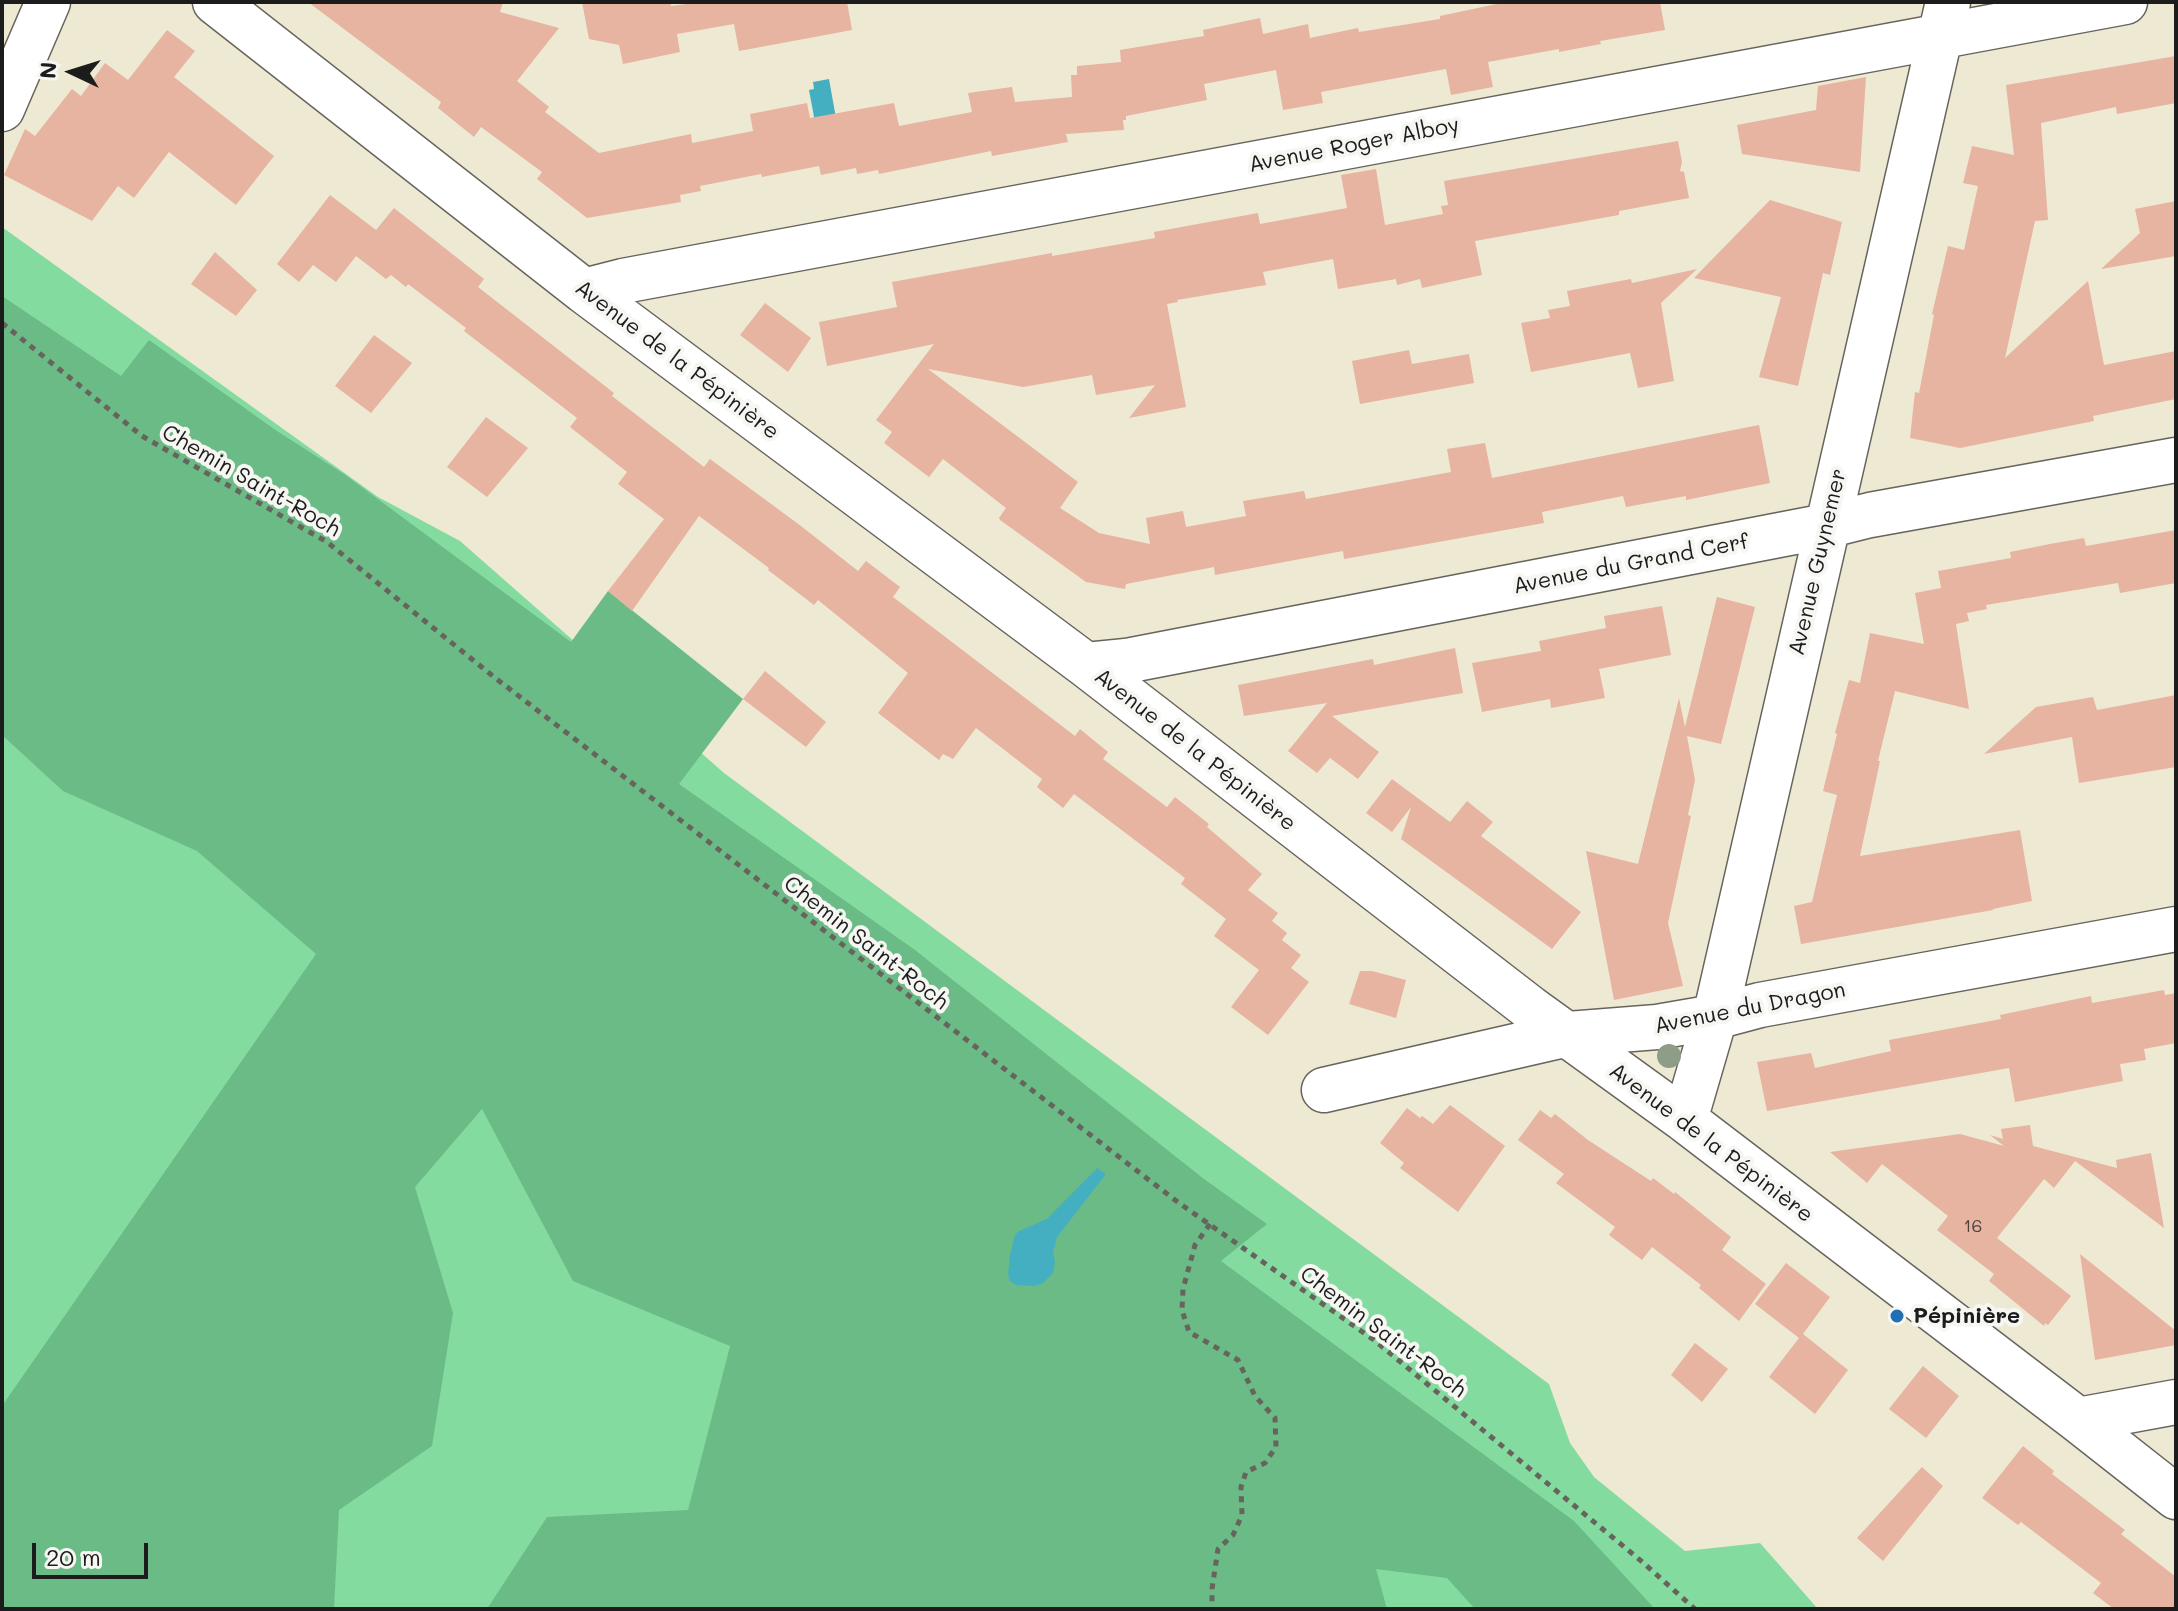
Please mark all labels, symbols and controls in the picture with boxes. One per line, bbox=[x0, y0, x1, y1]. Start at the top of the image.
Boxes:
north arrow bbox=[32, 32, 112, 112]
text: N bbox=[33, 61, 63, 80]
street label: Avenue Roger Alboy bbox=[1246, 112, 1462, 178]
street label: Avenue de la Pépinière bbox=[570, 275, 784, 445]
street label: Chemin Saint-Roch bbox=[157, 419, 345, 543]
street label: Avenue Guynemer bbox=[1784, 466, 1852, 658]
street label: Avenue du Grand Cerf bbox=[1511, 528, 1751, 600]
street label: Avenue de la Pépinière bbox=[1089, 663, 1301, 837]
street label: Chemin Saint-Roch bbox=[778, 871, 954, 1015]
street label: Avenue du Dragon bbox=[1652, 977, 1848, 1039]
street label: Avenue de la Pépinière bbox=[1604, 1058, 1818, 1228]
house number: 16 bbox=[1964, 1215, 1982, 1237]
street label: Chemin Saint-Roch bbox=[1295, 1261, 1471, 1403]
place label: Pépinière bbox=[1913, 1303, 2020, 1329]
marker: Pépinière bbox=[1888, 1307, 1906, 1325]
scale bar bbox=[36, 1527, 152, 1577]
text: 20 m bbox=[46, 1541, 101, 1572]

